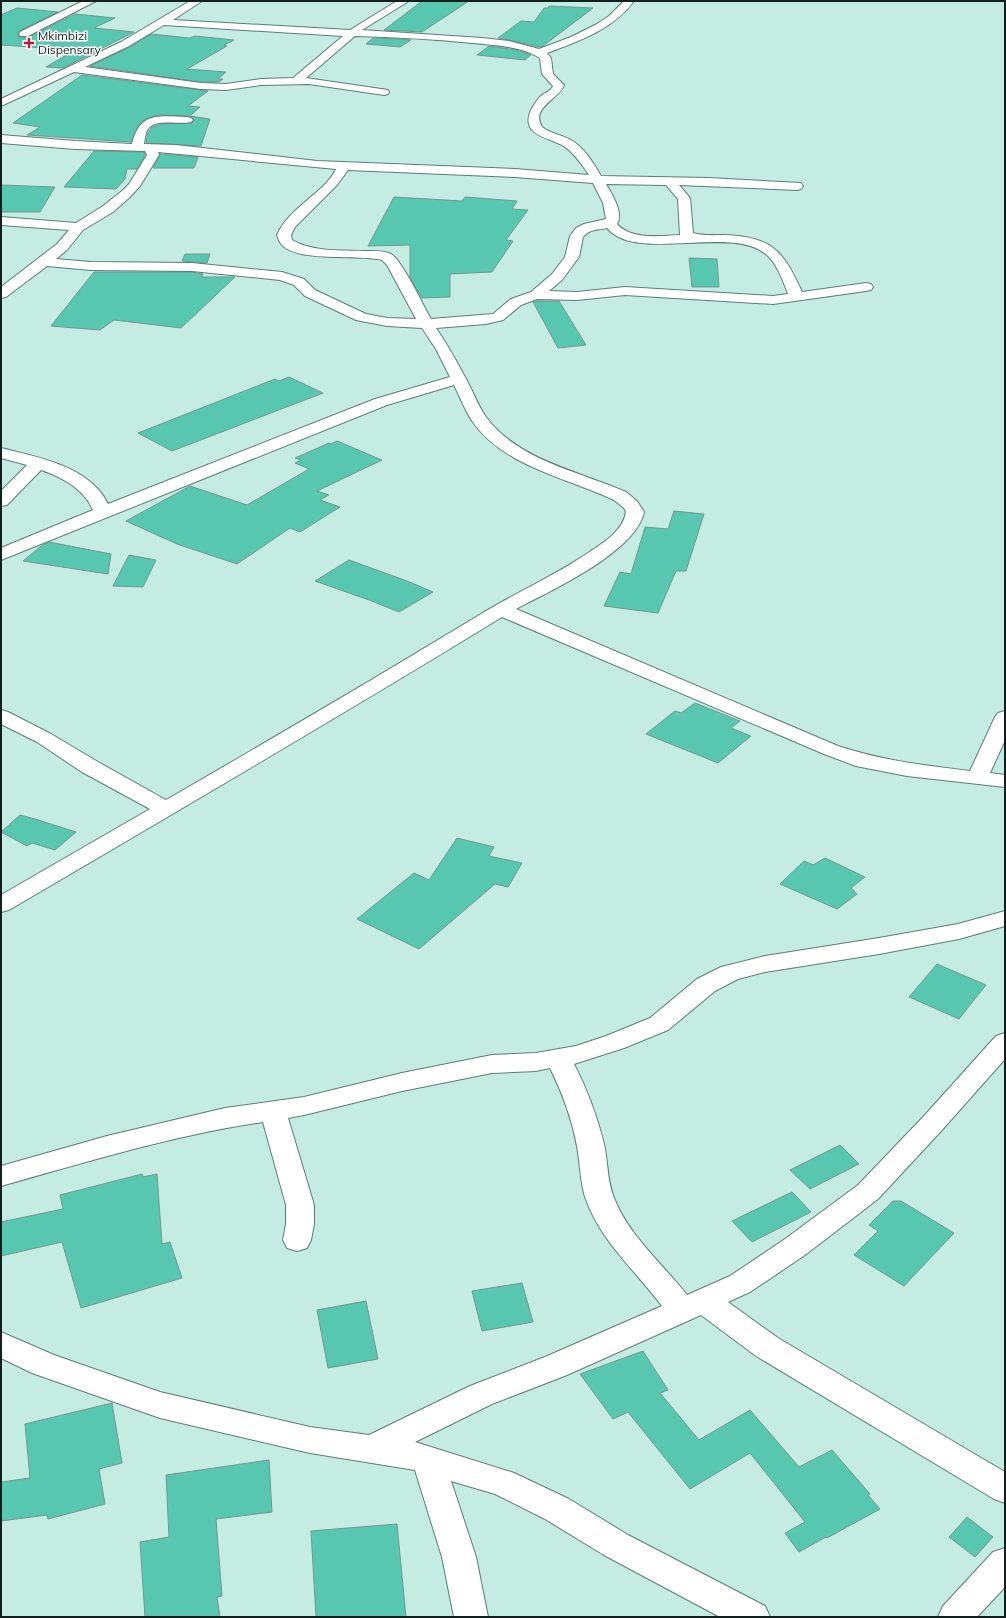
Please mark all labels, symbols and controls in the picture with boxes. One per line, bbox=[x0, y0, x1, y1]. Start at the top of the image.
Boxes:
place label: Mkimbizi Dispensary bbox=[38, 28, 101, 57]
marker: Mkimbizi Dispensary bbox=[23, 37, 35, 49]

